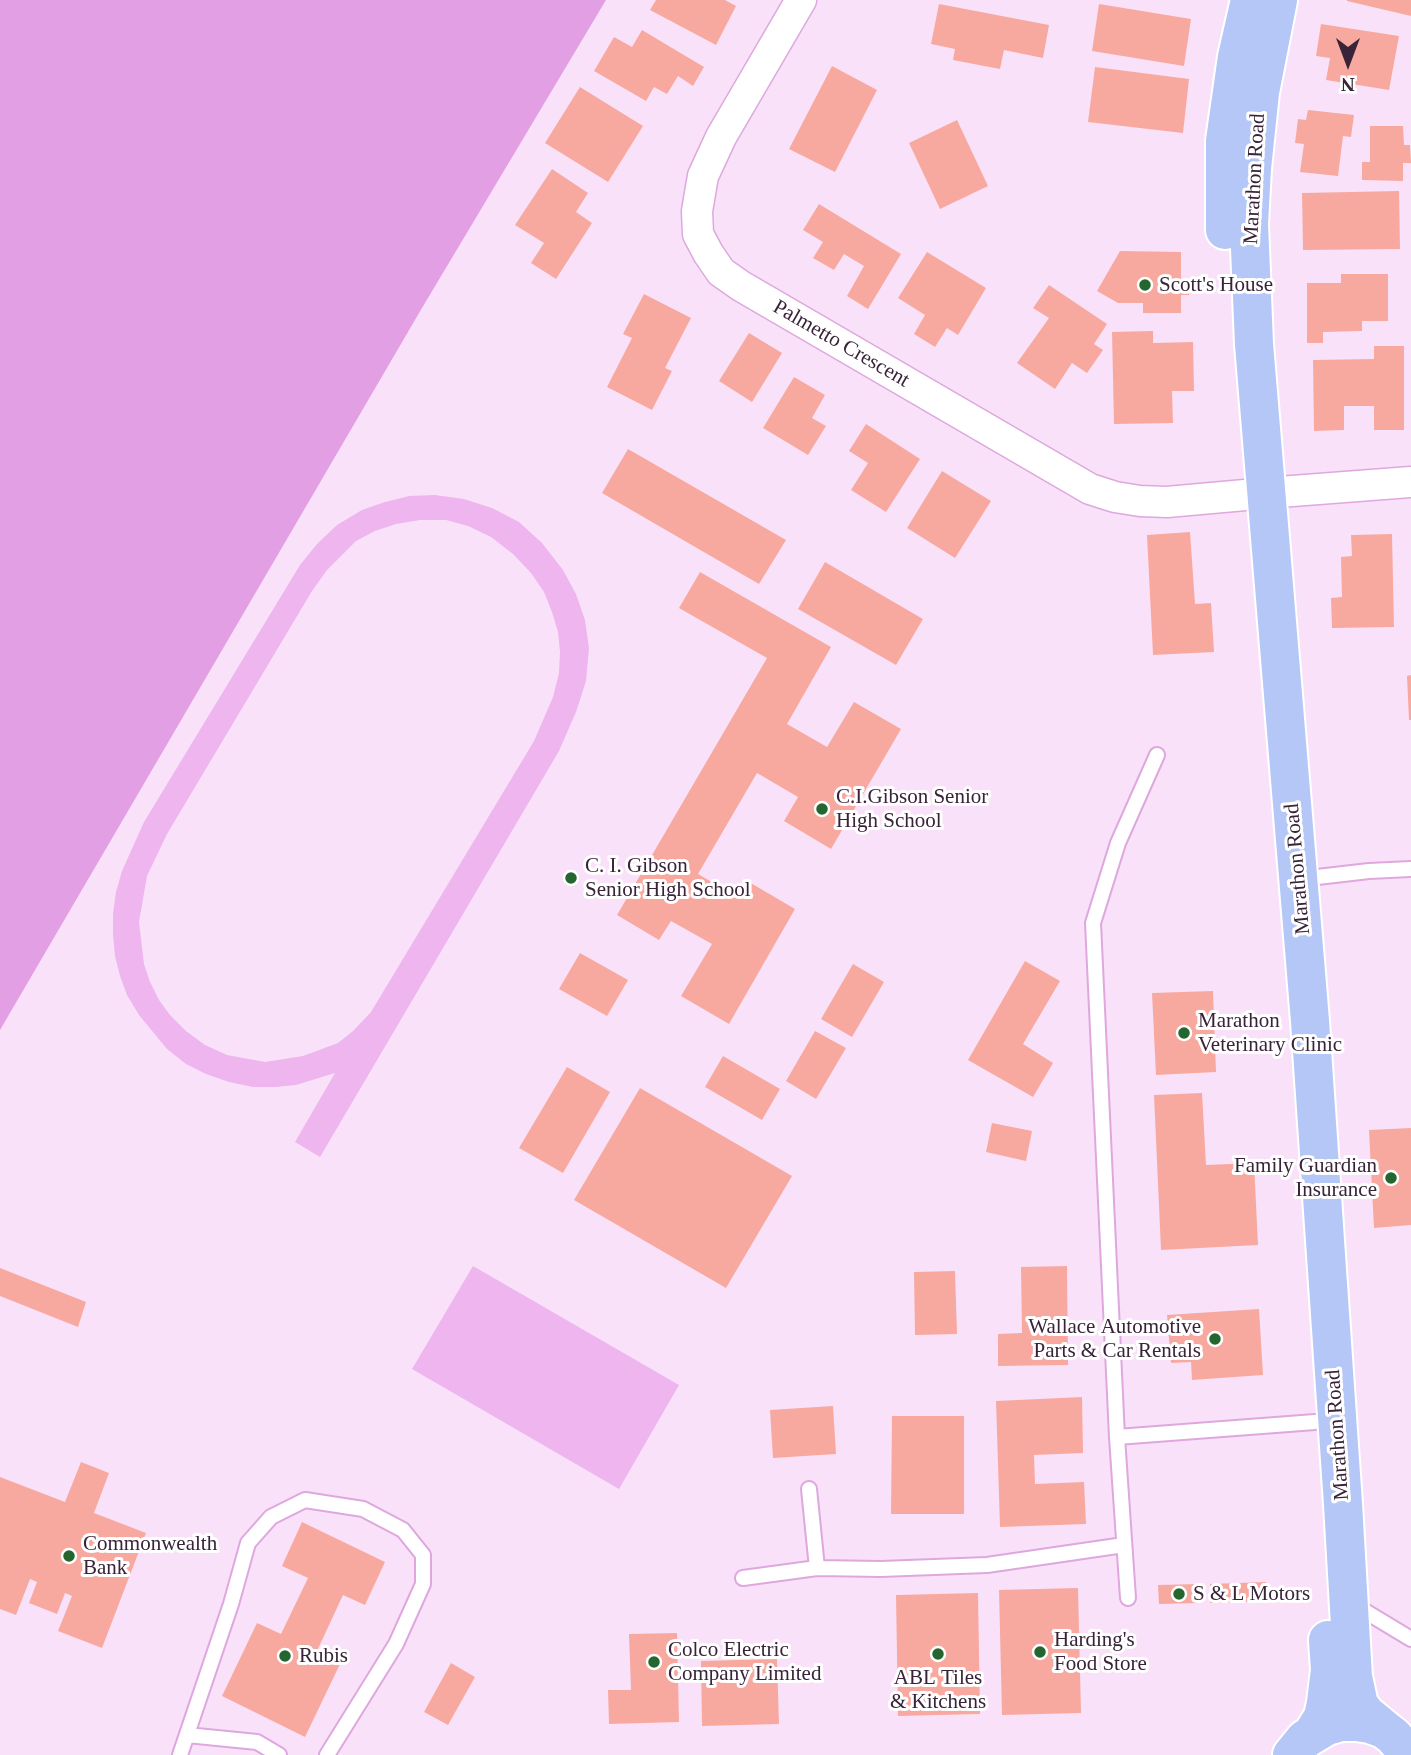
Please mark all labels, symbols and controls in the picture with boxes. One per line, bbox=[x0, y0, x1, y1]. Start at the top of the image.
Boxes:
north arrow bbox=[1313, 28, 1383, 98]
text: N bbox=[1341, 74, 1355, 95]
street label: Marathon Road bbox=[1239, 113, 1271, 245]
place label: Scott's House bbox=[1159, 272, 1273, 298]
marker: Scott's House bbox=[1137, 277, 1153, 293]
street label: Palmetto Crescent bbox=[768, 295, 914, 393]
place label: C.I.Gibson Senior High School bbox=[836, 784, 988, 834]
marker: C.I.Gibson Senior High School bbox=[814, 801, 830, 817]
street label: Marathon Road bbox=[1280, 803, 1316, 935]
place label: C. I. Gibson Senior High School bbox=[585, 853, 751, 903]
marker: C. I. Gibson Senior High School bbox=[563, 870, 579, 886]
place label: Marathon Veterinary Clinic bbox=[1198, 1008, 1342, 1058]
marker: Marathon Veterinary Clinic bbox=[1176, 1025, 1192, 1041]
place label: Family Guardian Insurance bbox=[1234, 1153, 1377, 1203]
marker: Family Guardian Insurance bbox=[1383, 1170, 1399, 1186]
place label: Wallace Automotive Parts & Car Rentals bbox=[1028, 1314, 1201, 1364]
marker: Wallace Automotive Parts & Car Rentals bbox=[1207, 1331, 1223, 1347]
street label: Marathon Road bbox=[1321, 1369, 1355, 1501]
place label: Commonwealth Bank bbox=[83, 1531, 217, 1581]
marker: Commonwealth Bank bbox=[61, 1548, 77, 1564]
place label: S & L Motors bbox=[1193, 1581, 1310, 1607]
marker: S & L Motors bbox=[1171, 1586, 1187, 1602]
place label: Harding's Food Store bbox=[1054, 1627, 1147, 1677]
place label: Colco Electric Company Limited bbox=[668, 1637, 821, 1687]
place label: Rubis bbox=[299, 1643, 348, 1669]
marker: Harding's Food Store bbox=[1032, 1644, 1048, 1660]
marker: ABL Tiles & Kitchens bbox=[930, 1646, 946, 1662]
marker: Rubis bbox=[277, 1648, 293, 1664]
marker: Colco Electric Company Limited bbox=[646, 1654, 662, 1670]
place label: ABL Tiles & Kitchens bbox=[890, 1665, 986, 1715]

